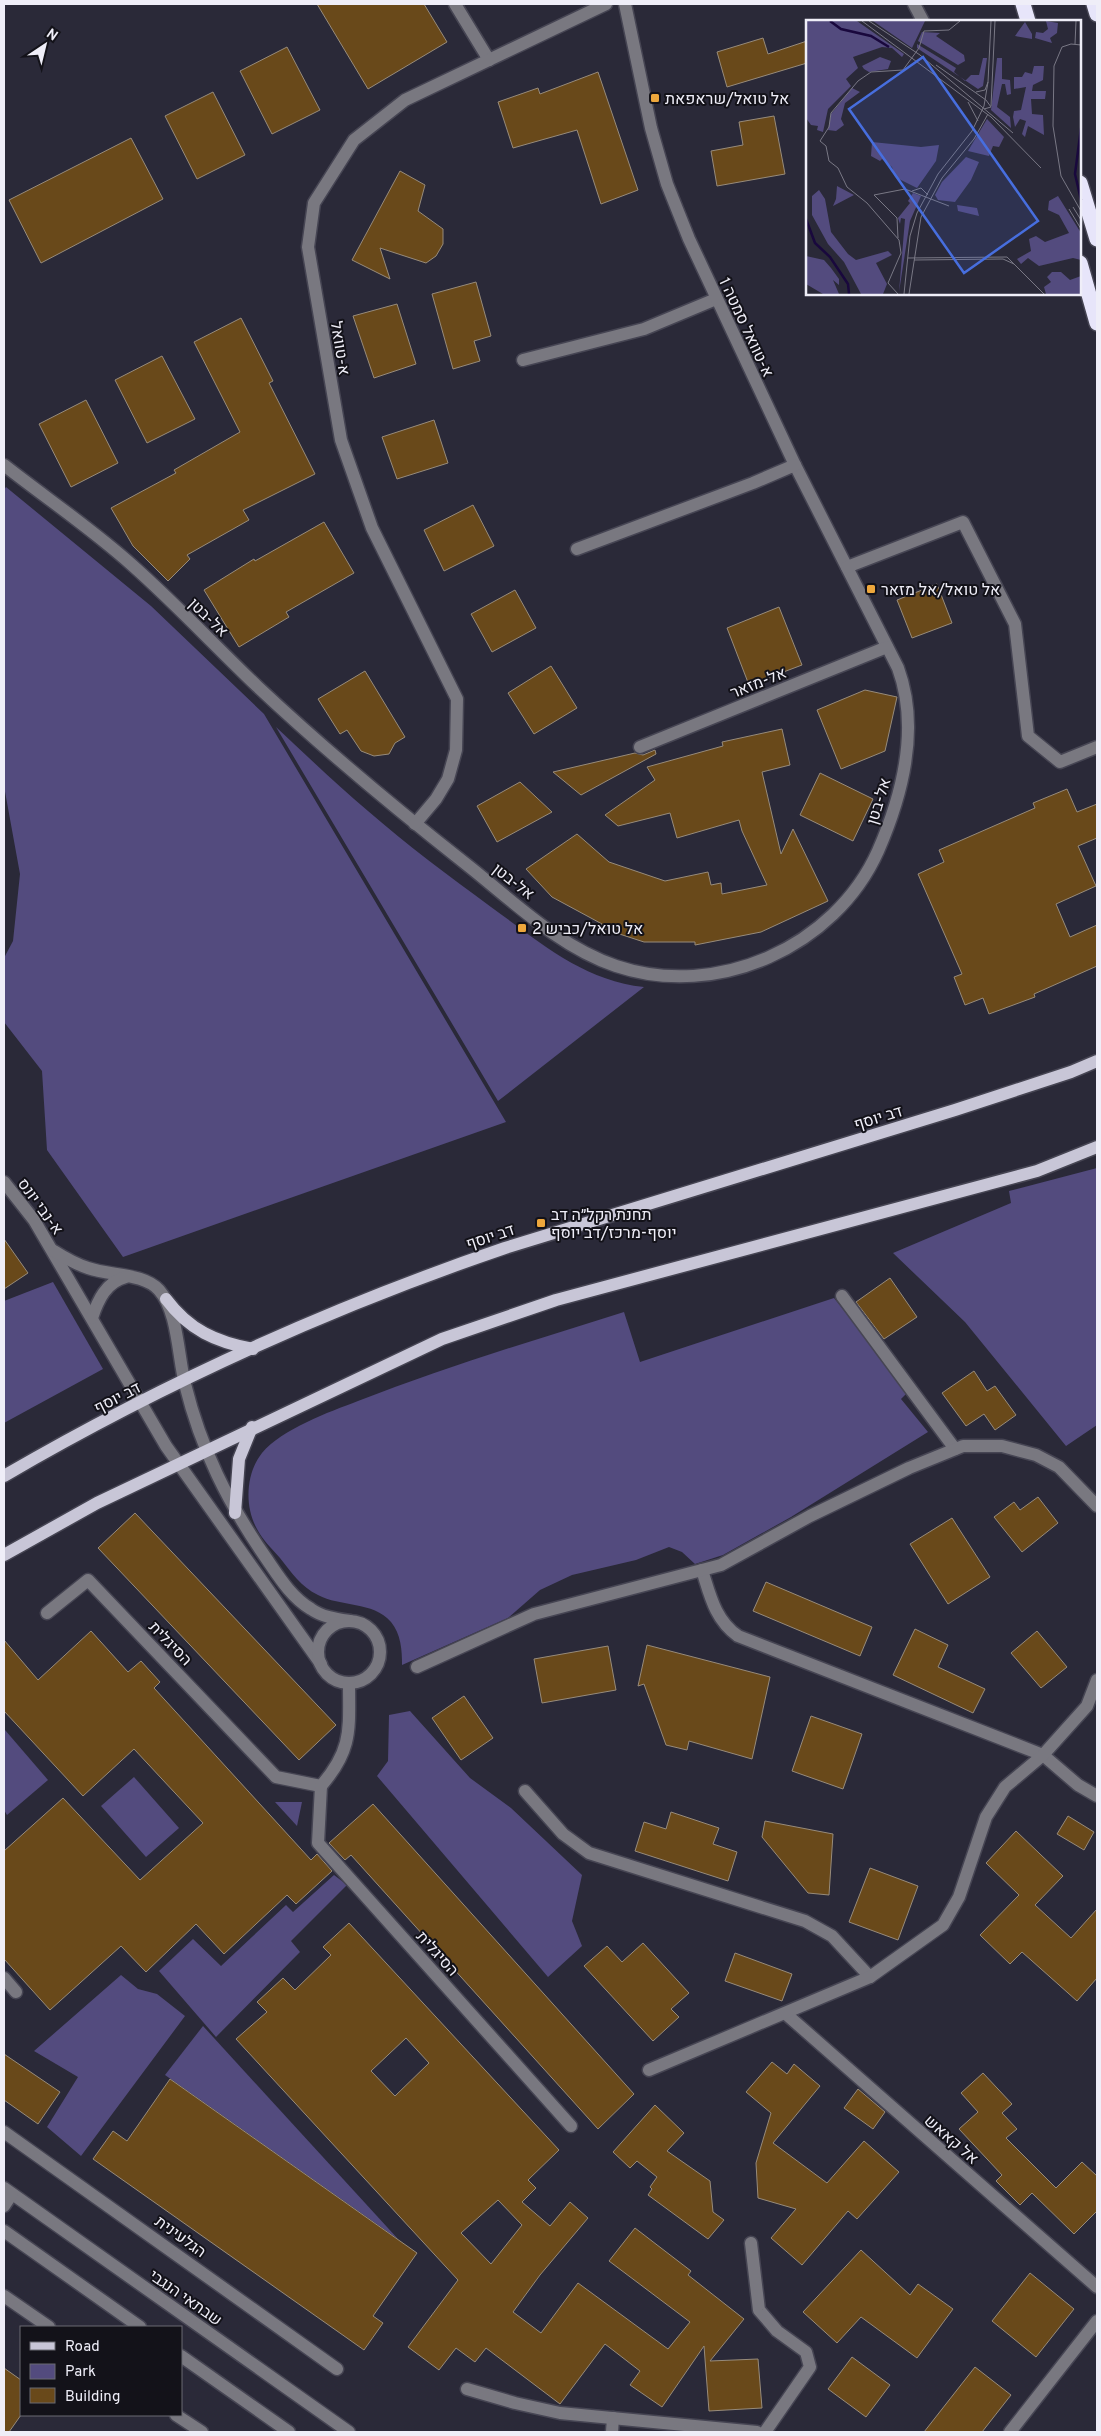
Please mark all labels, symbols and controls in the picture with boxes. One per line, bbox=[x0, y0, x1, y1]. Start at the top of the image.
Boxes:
north arrow bbox=[20, 20, 70, 70]
inset map bbox=[806, 20, 1081, 295]
text: N bbox=[43, 26, 61, 45]
place label: אל טואל/שראפאת bbox=[665, 90, 789, 110]
marker: אל טואל/שראפאת bbox=[649, 92, 661, 104]
street label: א-טוואל סמטה 1 bbox=[713, 275, 777, 381]
street label: א-טוואל bbox=[325, 320, 353, 377]
place label: אל טואל/אל מזאר bbox=[881, 581, 1000, 601]
marker: אל טואל/אל מזאר bbox=[865, 583, 877, 595]
street label: אל-בטן bbox=[183, 595, 232, 642]
street label: אל-מזאר bbox=[728, 664, 790, 704]
street label: אל-בטן bbox=[863, 776, 896, 827]
street label: אל-בטן bbox=[488, 860, 538, 905]
place label: אל טואל/כביש 2 bbox=[532, 920, 643, 940]
marker: אל טואל/כביש 2 bbox=[516, 922, 528, 934]
street label: דב יוסף bbox=[852, 1102, 905, 1136]
street label: א-נבי יונס bbox=[12, 1175, 67, 1239]
place label: תחנת רקל״ה דב יוסף-מרכז/דב יוסף bbox=[551, 1206, 676, 1244]
marker: תחנת רקל״ה דב יוסף-מרכז/דב יוסף bbox=[535, 1217, 547, 1229]
street label: דב יוסף bbox=[464, 1221, 517, 1255]
street label: דב יוסף bbox=[91, 1379, 145, 1419]
street label: הסיגלית bbox=[144, 1618, 195, 1671]
street label: הסיגלית bbox=[411, 1928, 462, 1981]
street label: אל קאאש bbox=[919, 2111, 982, 2170]
street label: הגלעינית bbox=[150, 2212, 209, 2263]
street label: שבתאי הנגבי bbox=[144, 2266, 225, 2331]
legend bbox=[20, 2326, 182, 2416]
text: Road bbox=[65, 2338, 100, 2357]
text: Park bbox=[65, 2363, 96, 2382]
text: Building bbox=[65, 2388, 120, 2407]

